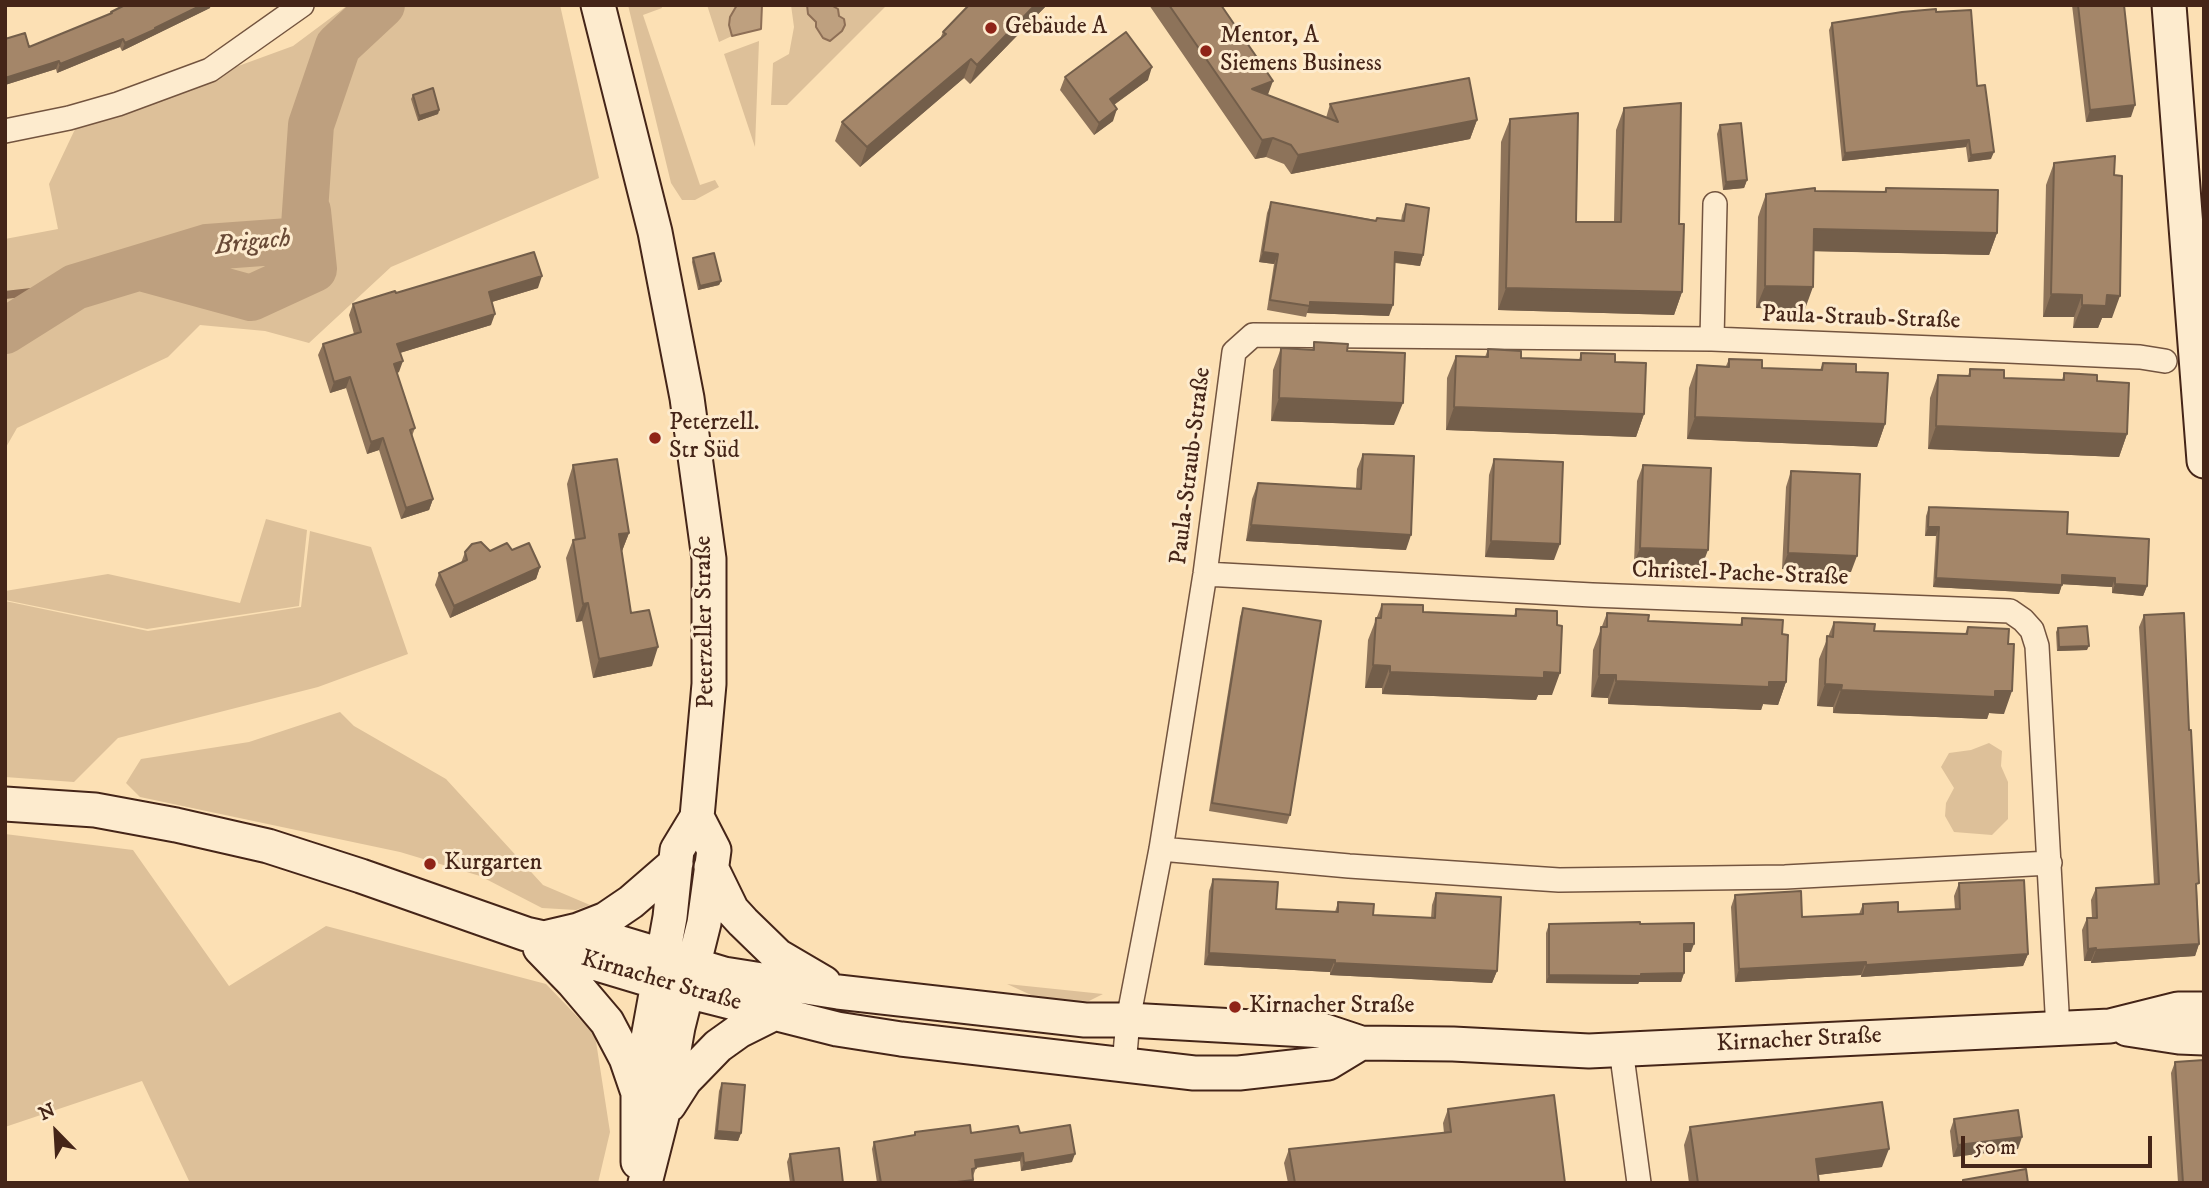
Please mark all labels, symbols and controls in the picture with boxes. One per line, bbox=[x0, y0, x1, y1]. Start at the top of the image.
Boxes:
place label: Gebäude A bbox=[1005, 14, 1107, 42]
marker: Gebäude A bbox=[983, 20, 999, 36]
place label: Mentor, A Siemens Business bbox=[1220, 23, 1382, 79]
marker: Mentor, A Siemens Business bbox=[1198, 43, 1214, 59]
water label: Brigach bbox=[214, 225, 292, 263]
street label: Paula-Straub-Straße bbox=[1761, 301, 1961, 337]
street label: Paula-Straub-Straße bbox=[1166, 366, 1218, 566]
place label: Peterzell. Str Süd bbox=[669, 410, 760, 466]
marker: Peterzell. Str Süd bbox=[647, 430, 663, 446]
street label: Peterzeller Straße bbox=[690, 535, 722, 709]
street label: Christel-Pache-Straße bbox=[1631, 557, 1849, 593]
place label: Kurgarten bbox=[444, 850, 542, 878]
marker: Kurgarten bbox=[422, 856, 438, 872]
street label: Kirnacher Straße bbox=[578, 945, 744, 1019]
place label: Kirnacher Straße bbox=[1249, 993, 1414, 1021]
marker: Kirnacher Straße bbox=[1227, 999, 1243, 1015]
street label: Kirnacher Straße bbox=[1716, 1022, 1882, 1060]
north arrow bbox=[21, 1097, 91, 1167]
text: N bbox=[35, 1099, 59, 1126]
scale bar bbox=[1964, 1122, 2155, 1166]
text: 50 m bbox=[1974, 1135, 2016, 1161]

